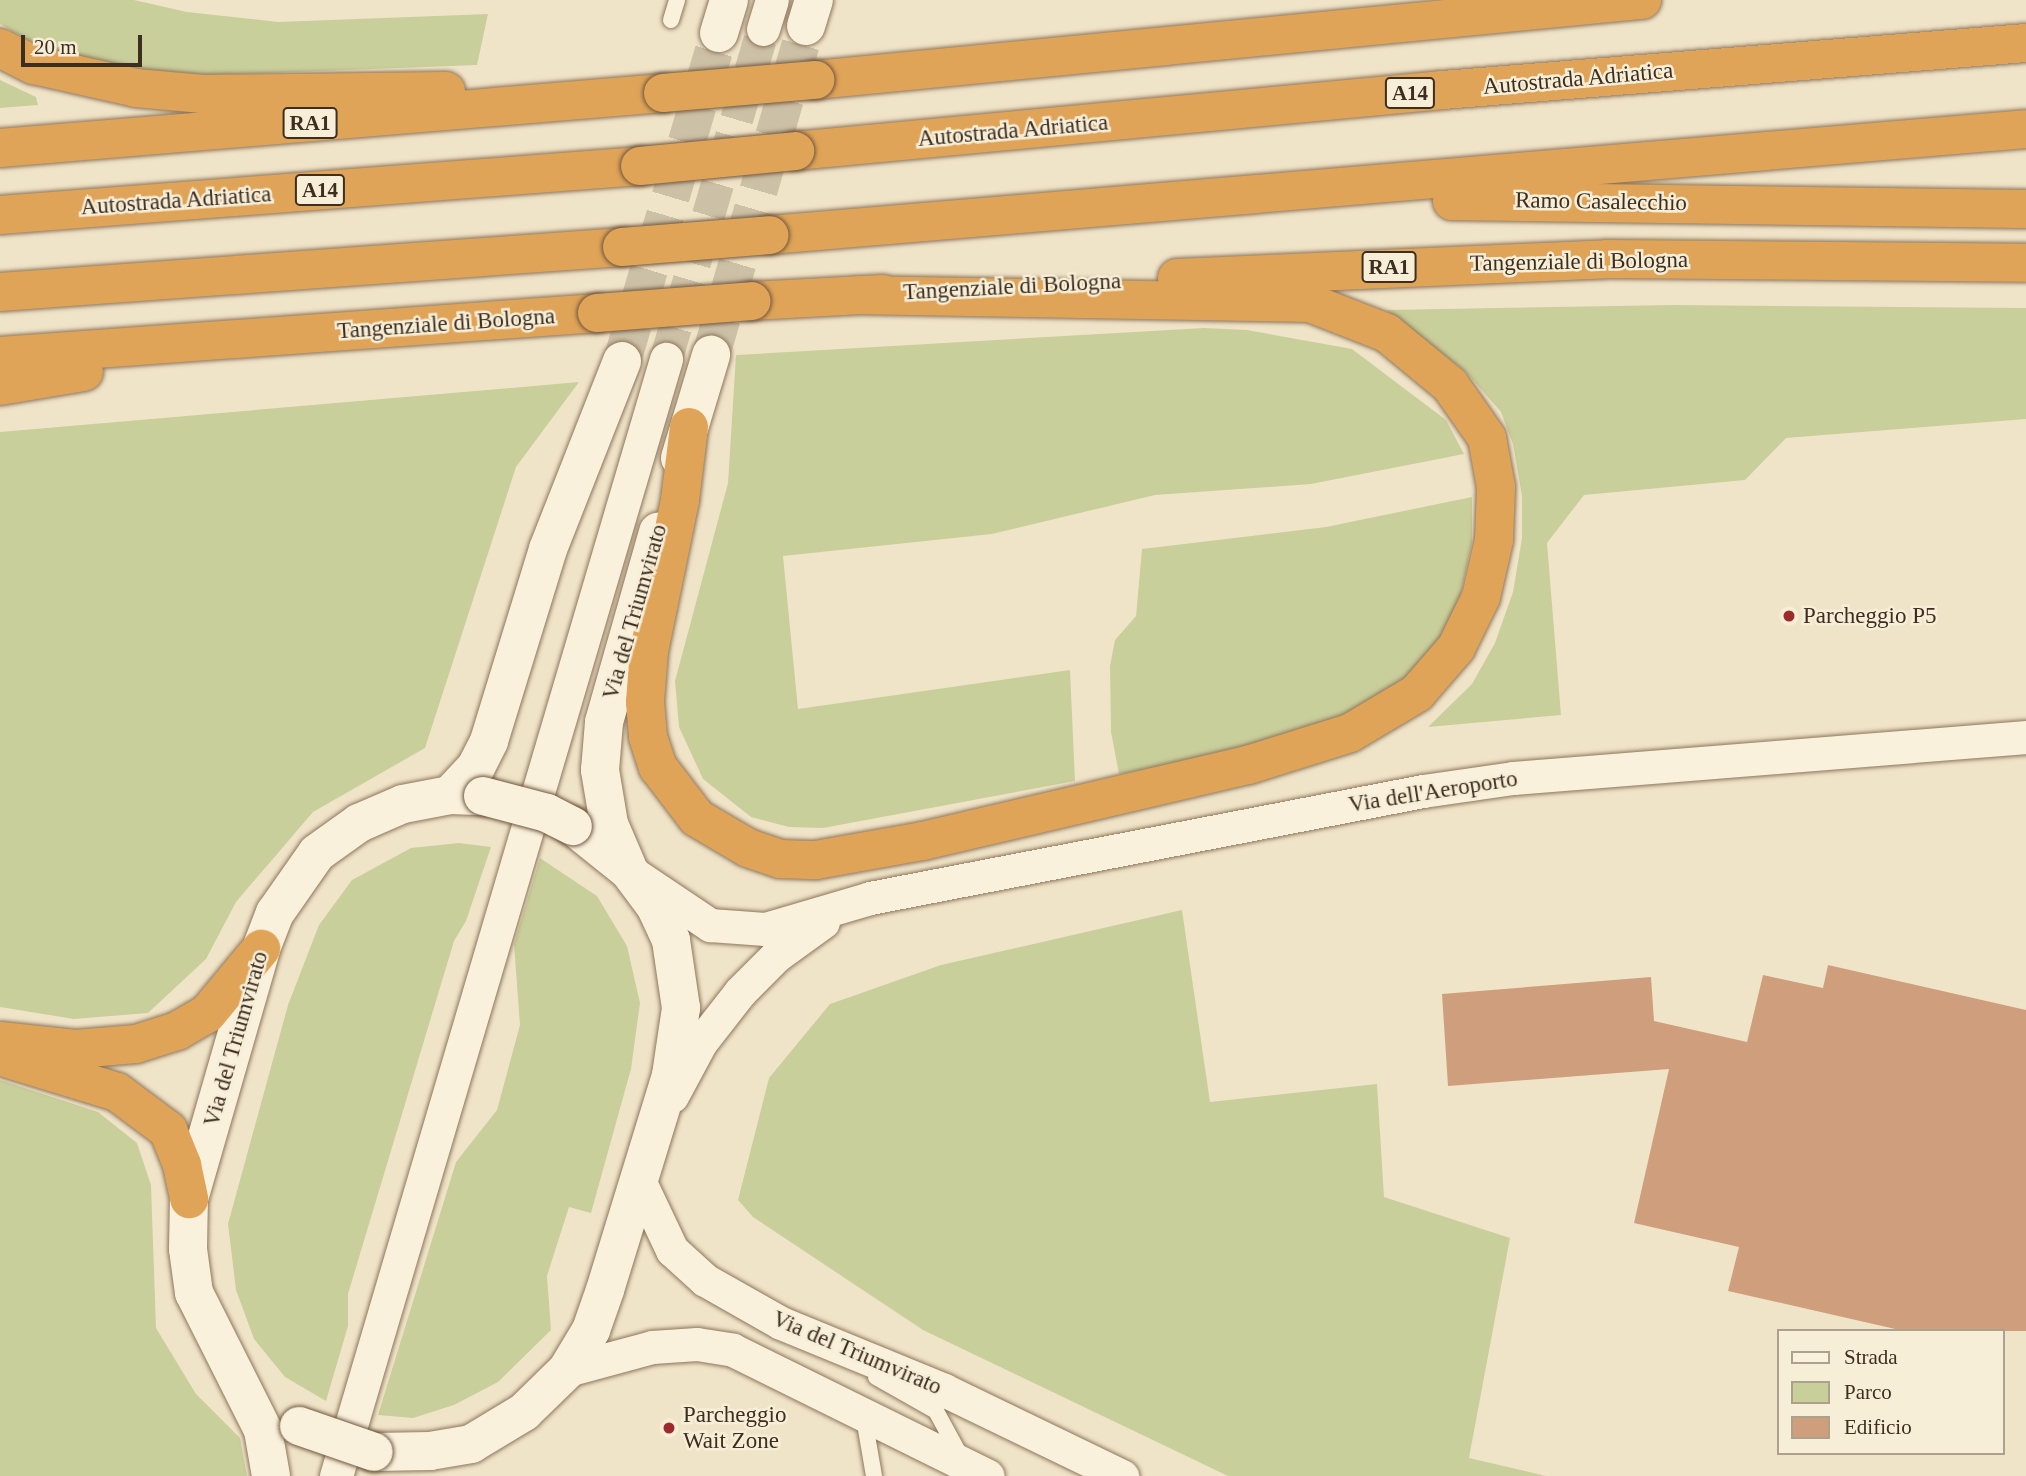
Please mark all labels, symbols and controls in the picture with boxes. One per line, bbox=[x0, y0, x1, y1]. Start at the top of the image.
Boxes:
scale bar bbox=[24, 21, 145, 65]
text: 20 m bbox=[34, 35, 77, 59]
street label: Autostrada Adriatica bbox=[1481, 57, 1675, 101]
road number: A14 bbox=[1384, 76, 1436, 110]
road number: RA1 bbox=[282, 106, 338, 140]
street label: Autostrada Adriatica bbox=[916, 109, 1110, 153]
road number: A14 bbox=[294, 172, 346, 208]
street label: Autostrada Adriatica bbox=[79, 181, 273, 221]
street label: Ramo Casalecchio bbox=[1515, 187, 1687, 217]
street label: Tangenziale di Bologna bbox=[1470, 246, 1688, 278]
road number: RA1 bbox=[1361, 250, 1417, 284]
street label: Tangenziale di Bologna bbox=[902, 268, 1122, 306]
street label: Tangenziale di Bologna bbox=[336, 303, 556, 345]
street label: Via del Triumvirato bbox=[597, 521, 673, 703]
place label: Parcheggio P5 bbox=[1803, 602, 1937, 630]
marker: Parcheggio P5 bbox=[1781, 608, 1797, 624]
street label: Via dell'Aeroporto bbox=[1347, 765, 1519, 819]
street label: Via del Triumvirato bbox=[198, 948, 274, 1130]
street label: Via del Triumvirato bbox=[768, 1305, 946, 1401]
legend bbox=[1778, 1329, 2005, 1455]
text: Strada bbox=[1844, 1345, 1898, 1369]
text: Parco bbox=[1844, 1380, 1892, 1404]
place label: Parcheggio Wait Zone bbox=[683, 1401, 786, 1455]
text: Edificio bbox=[1844, 1415, 1912, 1439]
marker: Parcheggio Wait Zone bbox=[661, 1420, 677, 1436]

